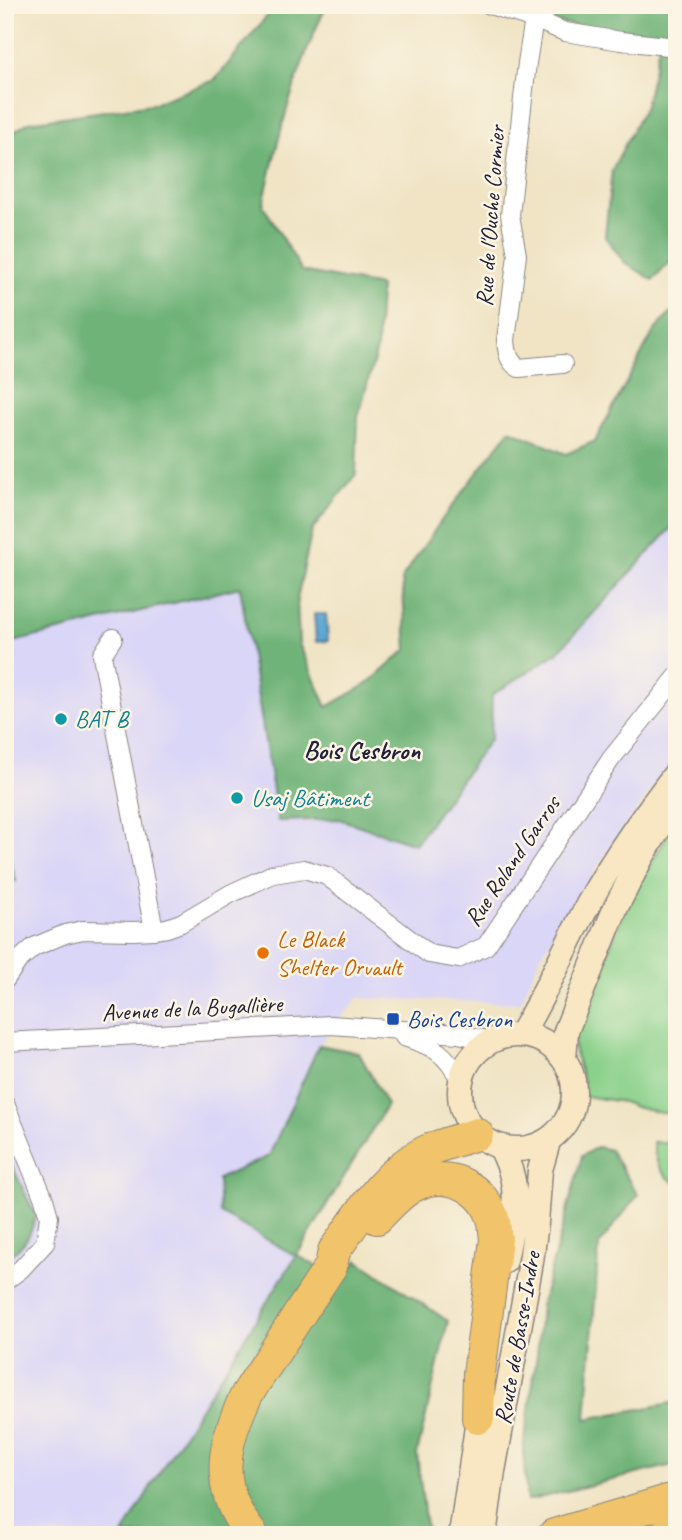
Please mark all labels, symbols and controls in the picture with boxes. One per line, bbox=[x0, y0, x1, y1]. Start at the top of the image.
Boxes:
street label: Rue de l'Ouche Cormier bbox=[469, 122, 511, 307]
place label: BAT B bbox=[75, 704, 130, 734]
marker: BAT B bbox=[53, 711, 69, 727]
district label: Bois Cesbron bbox=[304, 734, 421, 767]
place label: Usaj Bâtiment bbox=[251, 783, 371, 813]
street label: Rue Roland Garros bbox=[457, 789, 568, 932]
marker: Usaj Bâtiment bbox=[229, 790, 245, 806]
place label: Le Black Shelter Orvault bbox=[277, 924, 404, 982]
marker: Le Black Shelter Orvault bbox=[255, 945, 271, 961]
street label: Avenue de la Bugallière bbox=[101, 988, 285, 1028]
place label: Bois Cesbron bbox=[407, 1004, 513, 1034]
marker: Bois Cesbron bbox=[385, 1011, 401, 1027]
street label: Route de Basse-Indre bbox=[487, 1247, 547, 1427]

